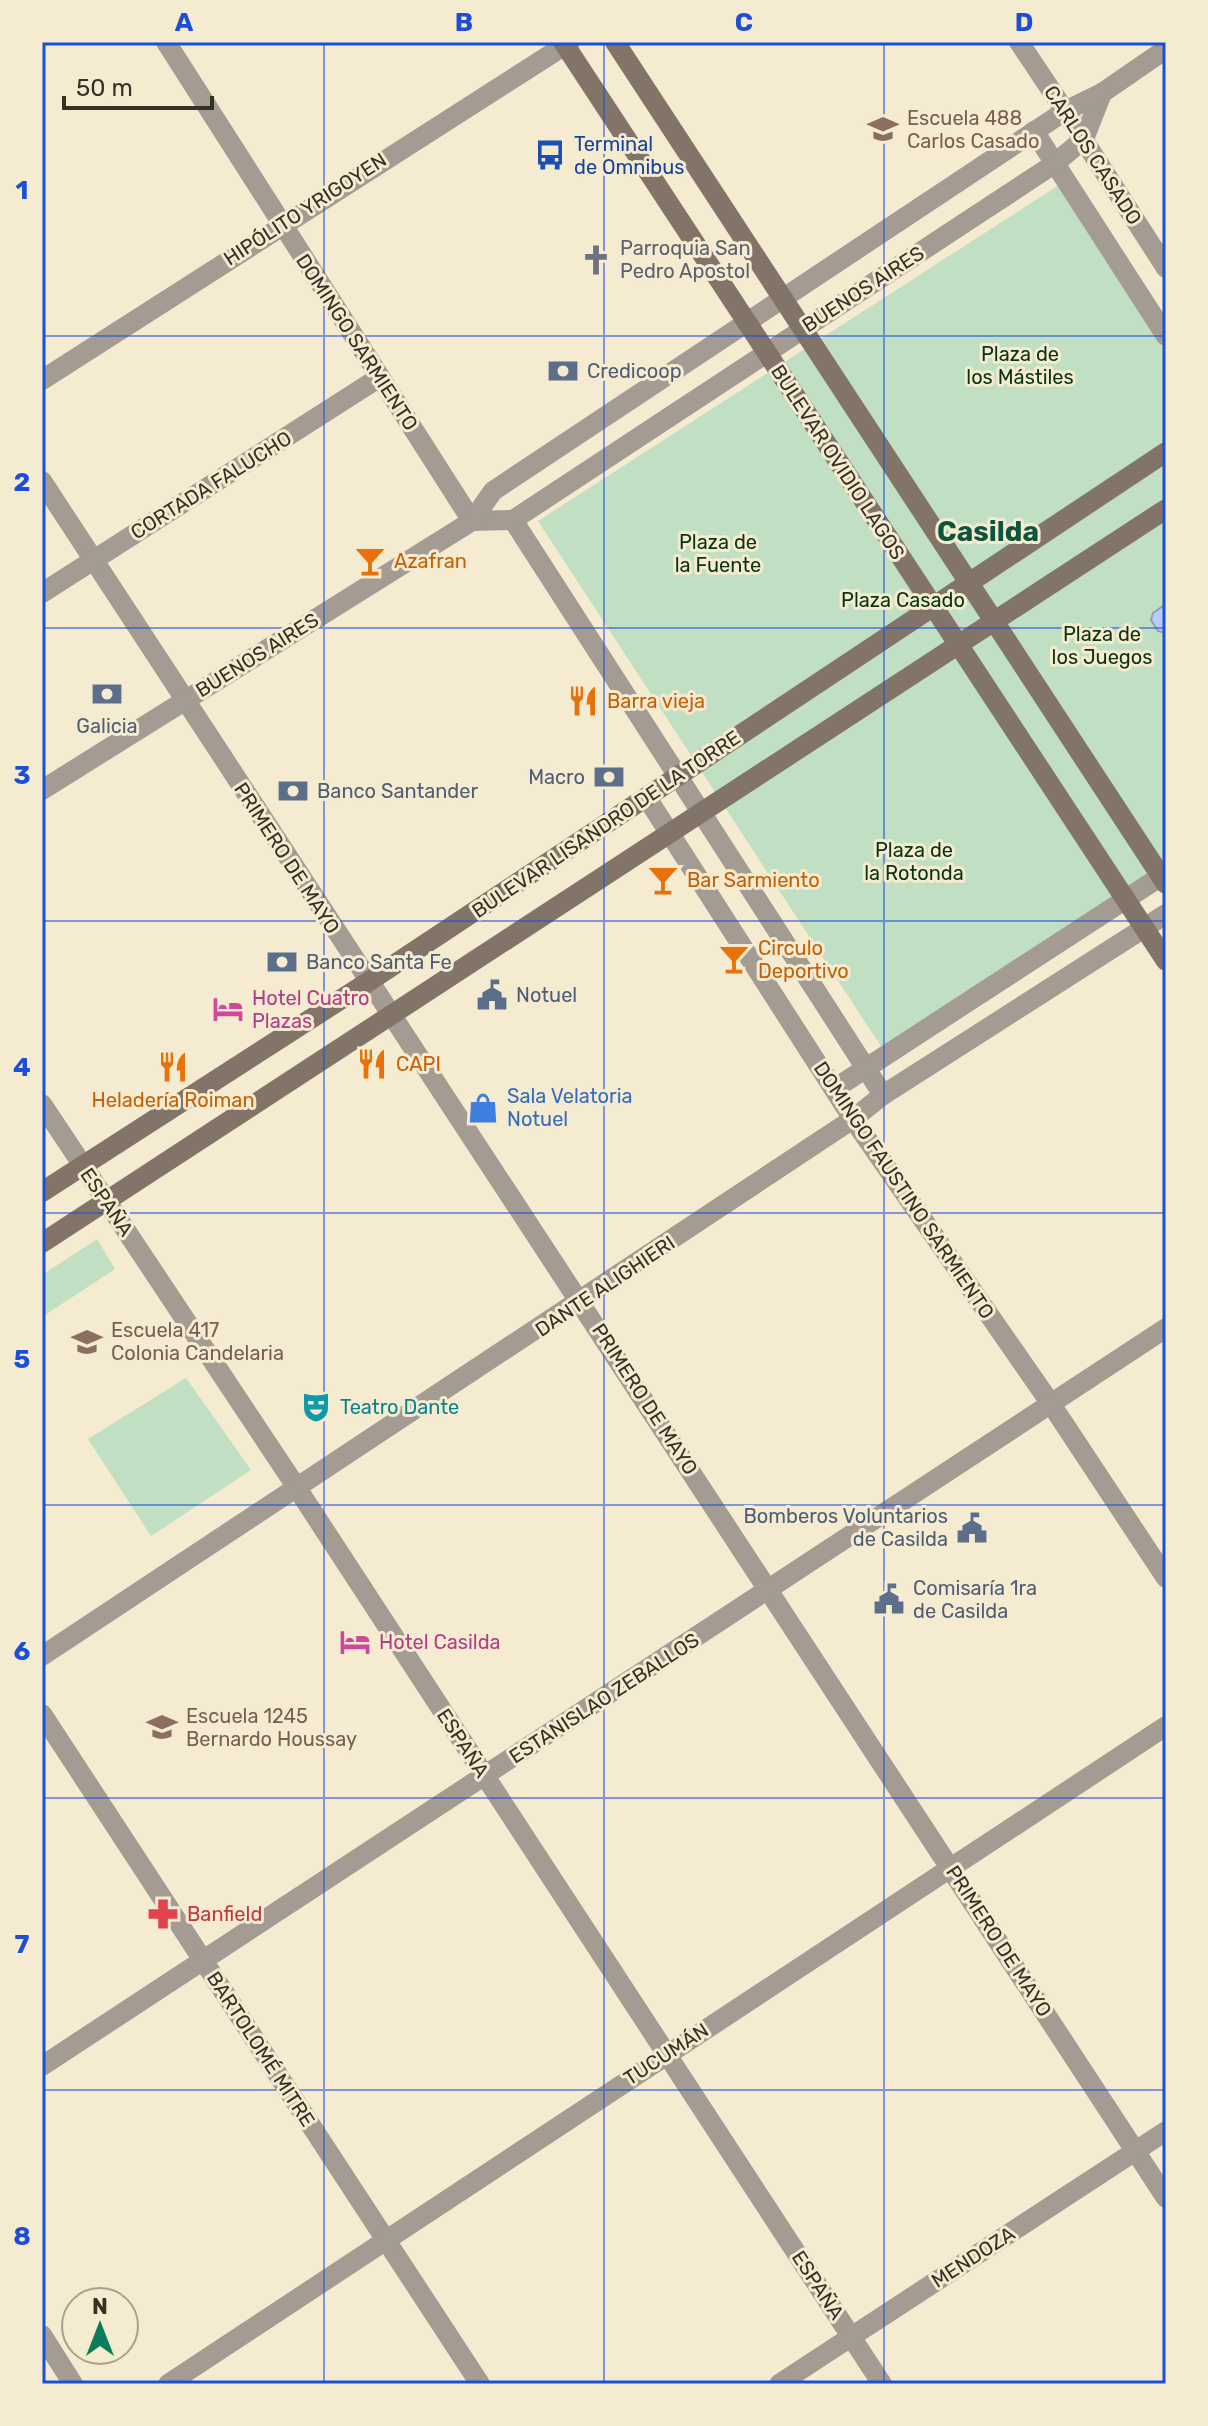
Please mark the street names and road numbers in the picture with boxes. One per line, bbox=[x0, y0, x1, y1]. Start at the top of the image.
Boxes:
street label: CARLOS CASADO bbox=[1039, 81, 1147, 229]
street label: HIPÓLITO YRIGOYEN bbox=[219, 147, 391, 271]
street label: BUENOS AIRES bbox=[798, 241, 928, 337]
street label: DOMINGO SARMIENTO bbox=[291, 249, 423, 435]
street label: BULEVAR OVIDIO LAGOS bbox=[766, 360, 910, 564]
street label: CORTADA FALUCHO bbox=[126, 426, 296, 544]
street label: BUENOS AIRES bbox=[191, 608, 323, 702]
street label: BULEVAR LISANDRO DE LA TORRE bbox=[467, 725, 745, 923]
street label: PRIMERO DE MAYO bbox=[229, 778, 345, 938]
street label: DOMINGO FAUSTINO SARMIENTO bbox=[809, 1057, 999, 1323]
street label: ESPAÑA bbox=[75, 1163, 139, 1241]
street label: DANTE ALIGHIERI bbox=[531, 1230, 679, 1342]
street label: PRIMERO DE MAYO bbox=[587, 1319, 703, 1479]
street label: ESTANISLAO ZEBALLOS bbox=[505, 1628, 703, 1768]
street label: ESPAÑA bbox=[432, 1704, 494, 1782]
street label: PRIMERO DE MAYO bbox=[941, 1861, 1057, 2021]
street label: BARTOLOMÉ MITRE bbox=[202, 1967, 320, 2131]
street label: TUCUMÁN bbox=[619, 2018, 713, 2090]
street label: MENDOZA bbox=[927, 2221, 1019, 2293]
street label: ESPAÑA bbox=[787, 2246, 849, 2324]

